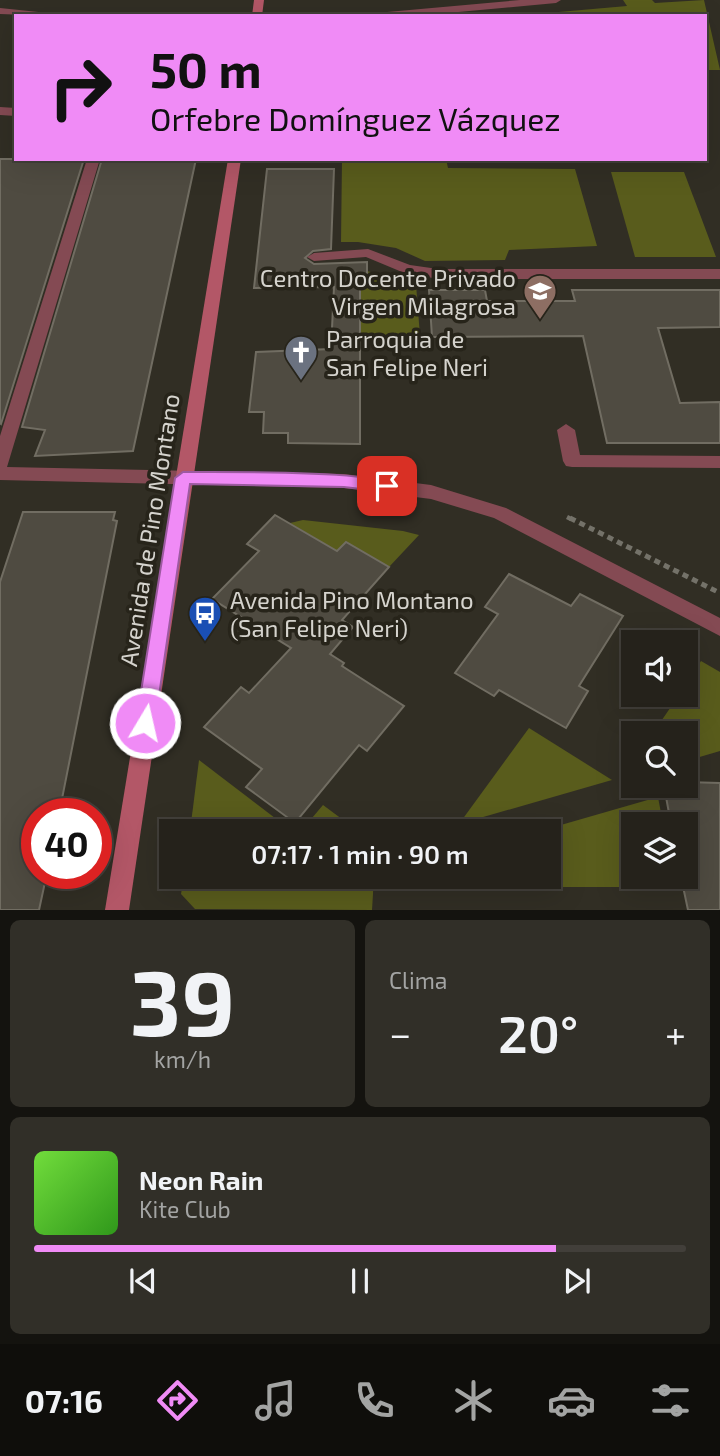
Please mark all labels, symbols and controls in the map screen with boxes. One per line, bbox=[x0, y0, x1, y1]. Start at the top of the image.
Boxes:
text: 50 m bbox=[150, 39, 262, 98]
icon: right bbox=[35, 42, 126, 133]
text: Orfebre Domínguez Vázquez bbox=[150, 99, 561, 137]
place label: Centro Docente Privado Virgen Milagrosa bbox=[260, 263, 516, 320]
school or university icon: Centro Docente Privado Virgen Milagrosa bbox=[521, 272, 559, 321]
place label: Parroquia de San Felipe Neri bbox=[326, 324, 488, 381]
church icon: Parroquia de San Felipe Neri bbox=[282, 333, 320, 382]
street label: Avenida de Pino Montano bbox=[113, 392, 185, 668]
pin bbox=[357, 456, 417, 516]
icon: arrive bbox=[368, 467, 406, 505]
place label: Avenida Pino Montano (San Felipe Neri) bbox=[230, 585, 474, 642]
bus stop icon: Avenida Pino Montano (San Felipe Neri) bbox=[186, 594, 224, 643]
map controls bbox=[621, 630, 698, 889]
button: sound bbox=[621, 630, 698, 707]
position arrow bbox=[108, 686, 182, 760]
button: search bbox=[621, 721, 698, 798]
speed limit sign: 40 bbox=[21, 798, 112, 889]
button: layers bbox=[621, 812, 698, 889]
text: 07:17 · 1 min · 90 m bbox=[251, 838, 469, 869]
text: 39 bbox=[130, 945, 235, 1054]
text: Clima bbox=[389, 966, 447, 994]
text: 20° bbox=[498, 1001, 578, 1063]
text: − bbox=[389, 1010, 411, 1056]
text: + bbox=[665, 1010, 686, 1056]
text: km/h bbox=[154, 1045, 211, 1073]
text: Neon Rain bbox=[139, 1164, 263, 1195]
text: Kite Club bbox=[139, 1195, 231, 1223]
icon: previous bbox=[124, 1262, 162, 1300]
icon: pause bbox=[341, 1262, 379, 1300]
icon: next bbox=[558, 1262, 596, 1300]
icon: directions bbox=[153, 1376, 202, 1425]
icon: music bbox=[251, 1376, 300, 1425]
icon: phone bbox=[350, 1376, 399, 1425]
icon: climate bbox=[449, 1376, 498, 1425]
icon: car bbox=[547, 1376, 596, 1425]
icon: filters bbox=[646, 1376, 695, 1425]
text: 07:16 bbox=[25, 1381, 103, 1419]

